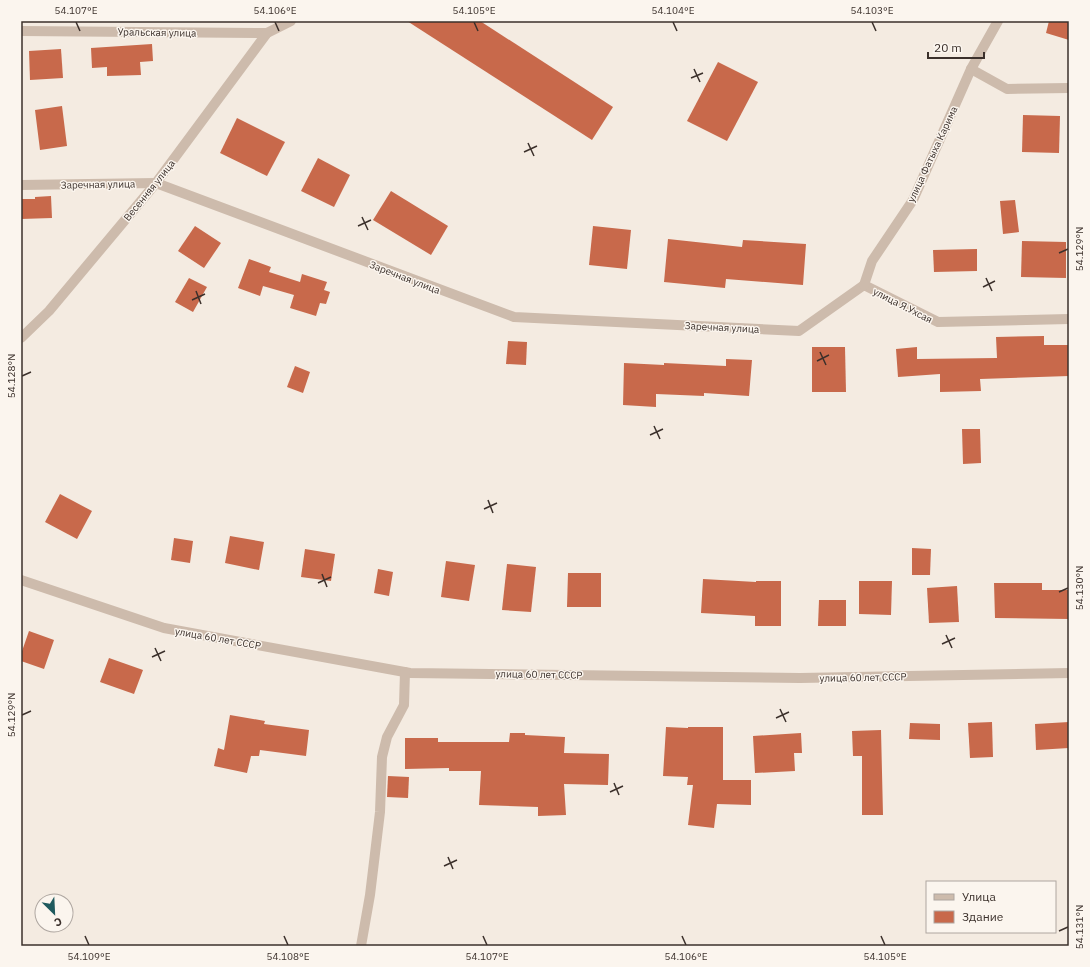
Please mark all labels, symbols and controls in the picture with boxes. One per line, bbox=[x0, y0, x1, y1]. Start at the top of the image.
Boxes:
text: 54.107°E bbox=[54, 4, 98, 17]
text: 54.106°E bbox=[253, 4, 297, 17]
text: 54.105°E bbox=[452, 4, 496, 17]
text: 54.104°E bbox=[651, 4, 695, 17]
text: 54.103°E bbox=[850, 4, 894, 17]
street label: Уральская улица bbox=[117, 25, 197, 40]
scale bar bbox=[928, 34, 984, 60]
text: 20 m bbox=[934, 40, 962, 55]
street label: улица Фатыха Карима bbox=[905, 104, 961, 204]
street label: Весенняя улица bbox=[121, 157, 178, 224]
street label: Заречная улица bbox=[61, 177, 136, 192]
text: 54.129°N bbox=[1073, 227, 1086, 271]
street label: Заречная улица bbox=[368, 258, 443, 297]
street label: улица Я.Ухсая bbox=[871, 285, 935, 326]
street label: Заречная улица bbox=[684, 319, 760, 336]
text: 54.128°N bbox=[5, 354, 18, 398]
text: 54.130°N bbox=[1073, 566, 1086, 610]
street label: улица 60 лет СССР bbox=[174, 625, 262, 652]
street label: улица 60 лет СССР bbox=[495, 667, 583, 682]
street label: улица 60 лет СССР bbox=[819, 670, 907, 685]
text: 54.129°N bbox=[5, 693, 18, 737]
legend bbox=[926, 881, 1056, 933]
text: Улица bbox=[962, 889, 996, 904]
north arrow bbox=[34, 893, 74, 933]
text: 54.131°N bbox=[1073, 905, 1086, 949]
text: Здание bbox=[962, 909, 1004, 924]
text: С bbox=[52, 914, 64, 930]
text: 54.109°E bbox=[67, 950, 111, 963]
text: 54.108°E bbox=[266, 950, 310, 963]
text: 54.107°E bbox=[465, 950, 509, 963]
text: 54.106°E bbox=[664, 950, 708, 963]
text: 54.105°E bbox=[863, 950, 907, 963]

